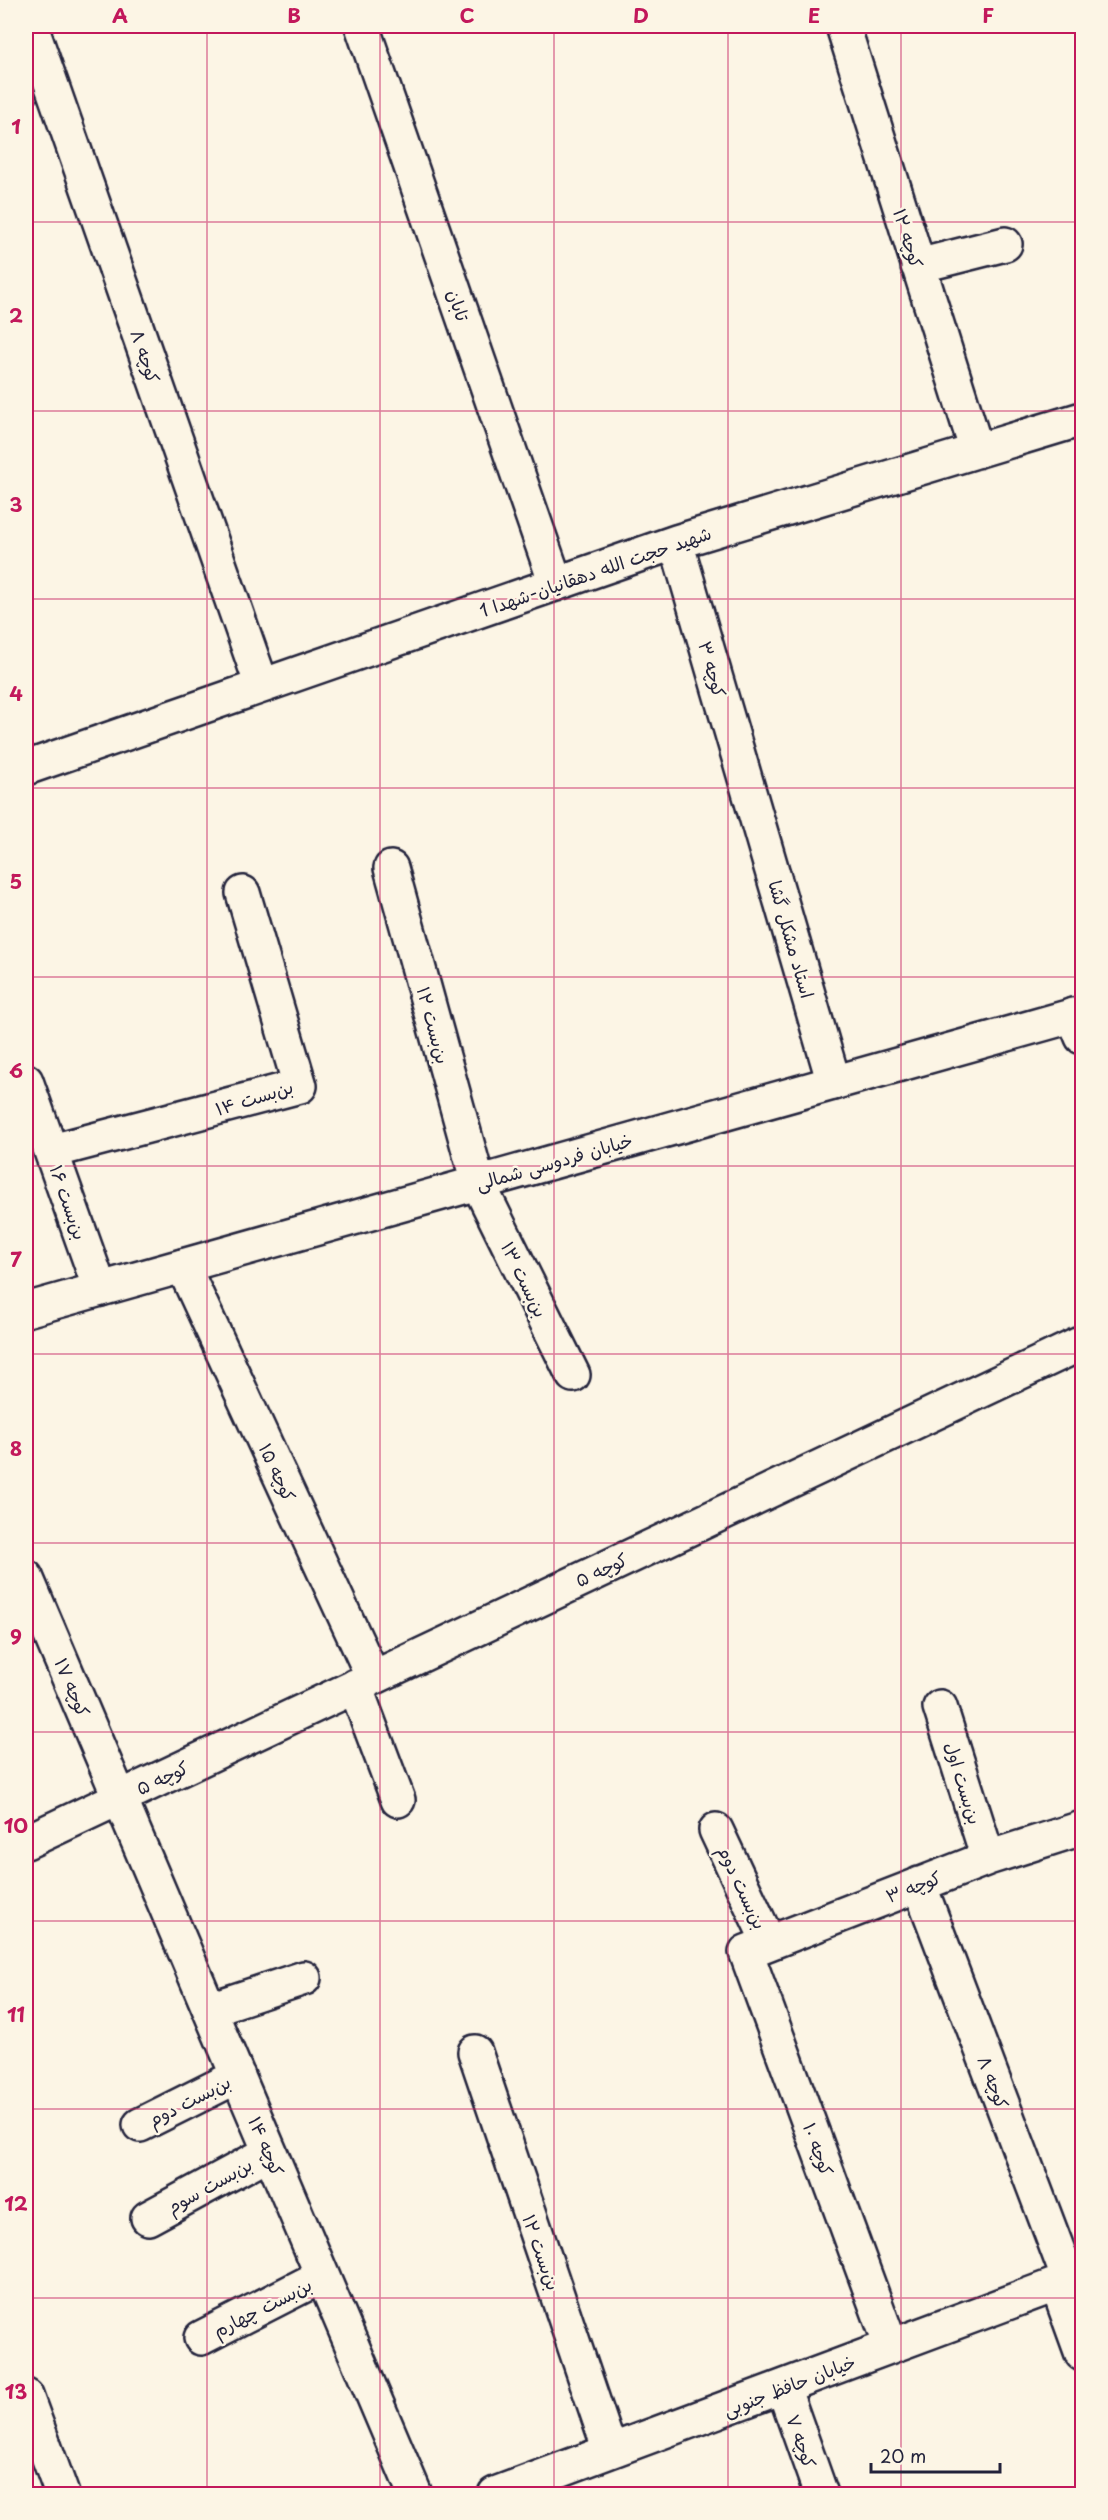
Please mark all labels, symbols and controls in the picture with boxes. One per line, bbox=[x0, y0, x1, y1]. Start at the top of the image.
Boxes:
text: A bbox=[112, 0, 128, 30]
text: B bbox=[287, 0, 301, 30]
text: C bbox=[459, 0, 475, 30]
text: D bbox=[633, 0, 649, 30]
text: E bbox=[808, 0, 820, 30]
text: F bbox=[982, 0, 994, 30]
text: 1 bbox=[11, 111, 21, 141]
street label: کوچه ۱۲ bbox=[887, 205, 931, 271]
street label: تابان bbox=[441, 285, 477, 325]
text: 2 bbox=[9, 300, 23, 330]
street label: کوچه ۸ bbox=[124, 326, 168, 387]
text: 3 bbox=[9, 489, 23, 519]
street label: شهید حجت الله دهقانیان-شهدا 1 bbox=[475, 519, 715, 623]
street label: کوچه ۳ bbox=[692, 638, 734, 701]
text: 4 bbox=[9, 678, 23, 708]
text: 5 bbox=[10, 866, 22, 896]
street label: استاد مشکل گشا bbox=[762, 877, 822, 1001]
street label: بن‌بست ۱۲ bbox=[411, 983, 457, 1067]
text: 6 bbox=[9, 1055, 23, 1085]
street label: بن‌بست ۱۴ bbox=[212, 1072, 296, 1122]
street label: خیابان فردوسی شمالی bbox=[472, 1126, 636, 1196]
street label: بن‌بست ۱۶ bbox=[44, 1161, 94, 1243]
street label: بن‌بست ۱۳ bbox=[495, 1236, 555, 1322]
text: 7 bbox=[10, 1244, 22, 1274]
text: 8 bbox=[10, 1433, 22, 1463]
street label: کوچه ۱۵ bbox=[253, 1438, 303, 1506]
street label: کوچه ۵ bbox=[570, 1545, 632, 1593]
text: 9 bbox=[10, 1621, 22, 1651]
street label: کوچه ۱۷ bbox=[49, 1653, 98, 1721]
street label: بن‌بست اول bbox=[939, 1738, 989, 1828]
street label: کوچه ۵ bbox=[131, 1753, 193, 1801]
text: 10 bbox=[4, 1810, 28, 1840]
street label: بن‌بست دوم bbox=[710, 1841, 774, 1934]
street label: کوچه ۳ bbox=[881, 1863, 945, 1909]
text: 11 bbox=[7, 1999, 25, 2029]
street label: کوچه ۸ bbox=[972, 2051, 1017, 2113]
street label: بن‌بست دوم bbox=[143, 2068, 236, 2134]
street label: کوچه ۱۴ bbox=[242, 2112, 292, 2180]
street label: کوچه ۱۰ bbox=[797, 2119, 841, 2180]
street label: بن‌بست سوم bbox=[161, 2150, 258, 2221]
text: 12 bbox=[4, 2188, 28, 2218]
street label: بن‌بست ۱۲ bbox=[516, 2210, 568, 2294]
street label: بن‌بست چهارم bbox=[208, 2271, 317, 2345]
street label: خیابان حافظ جنوبی bbox=[719, 2347, 859, 2423]
text: 13 bbox=[5, 2376, 27, 2406]
street label: کوچه ۷ bbox=[780, 2410, 824, 2472]
scale bar bbox=[871, 2436, 1000, 2474]
text: 20 m bbox=[880, 2442, 926, 2469]

